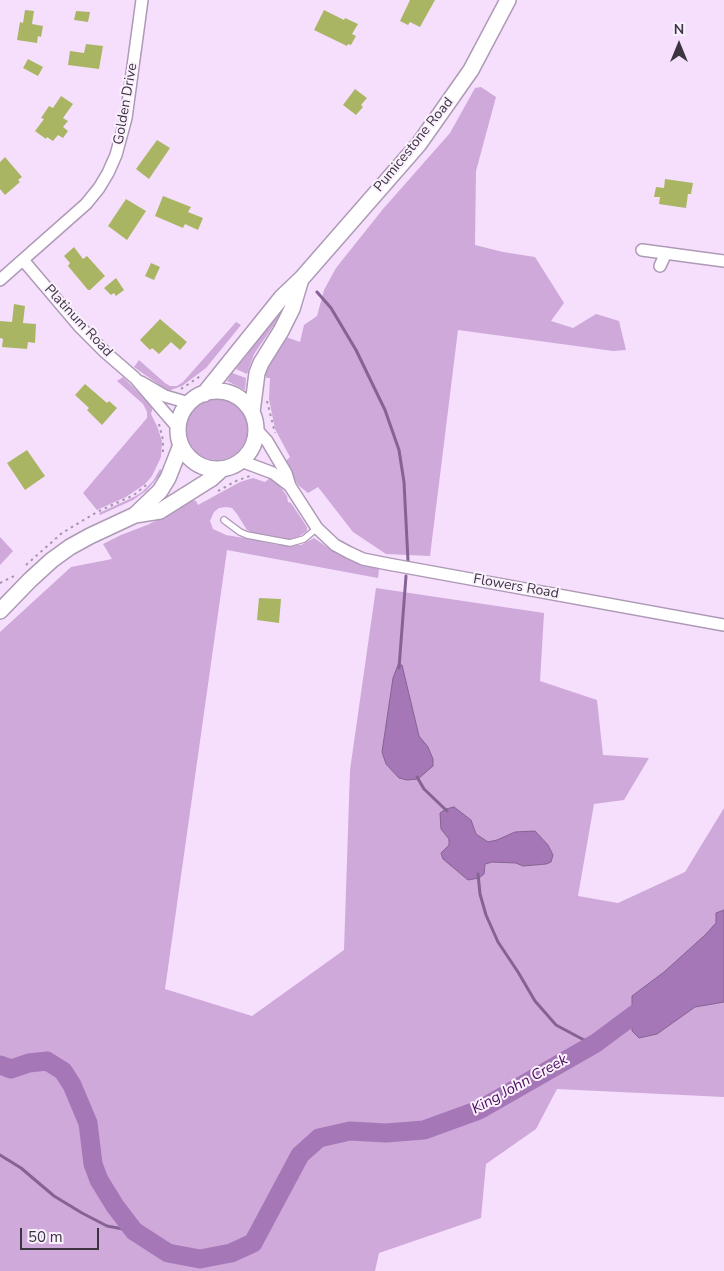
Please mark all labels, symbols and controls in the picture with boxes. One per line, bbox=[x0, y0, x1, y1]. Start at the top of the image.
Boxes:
north arrow bbox=[654, 20, 704, 70]
text: N bbox=[674, 20, 684, 39]
street label: Golden Drive bbox=[111, 62, 141, 146]
street label: Pumicestone Road bbox=[371, 94, 457, 196]
street label: Platinum Road bbox=[40, 281, 116, 361]
street label: Flowers Road bbox=[472, 571, 560, 603]
water label: King John Creek bbox=[469, 1051, 571, 1119]
scale bar bbox=[22, 1218, 101, 1250]
text: 50 m bbox=[28, 1227, 63, 1247]

